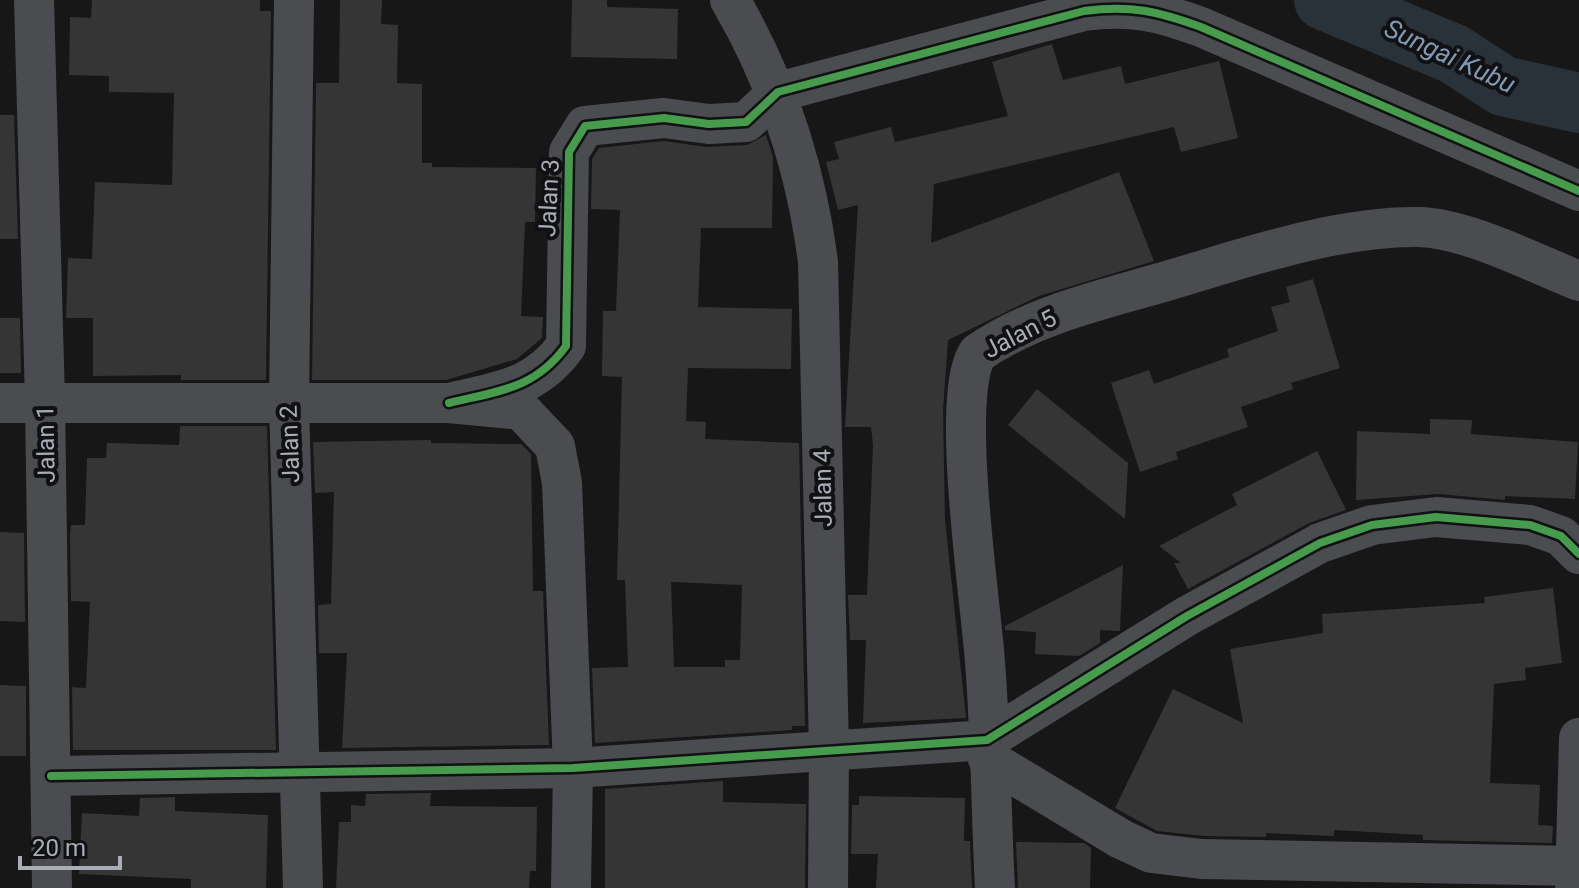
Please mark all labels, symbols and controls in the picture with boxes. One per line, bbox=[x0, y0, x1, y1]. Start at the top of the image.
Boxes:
water label: Sungai Kubu bbox=[1380, 13, 1520, 99]
street label: Jalan 3 bbox=[533, 158, 565, 238]
street label: Jalan 5 bbox=[979, 304, 1061, 364]
street label: Jalan 1 bbox=[31, 405, 61, 483]
street label: Jalan 2 bbox=[275, 405, 305, 483]
street label: Jalan 4 bbox=[808, 449, 838, 527]
scale bar bbox=[20, 820, 120, 870]
text: 20 m bbox=[32, 834, 86, 862]

